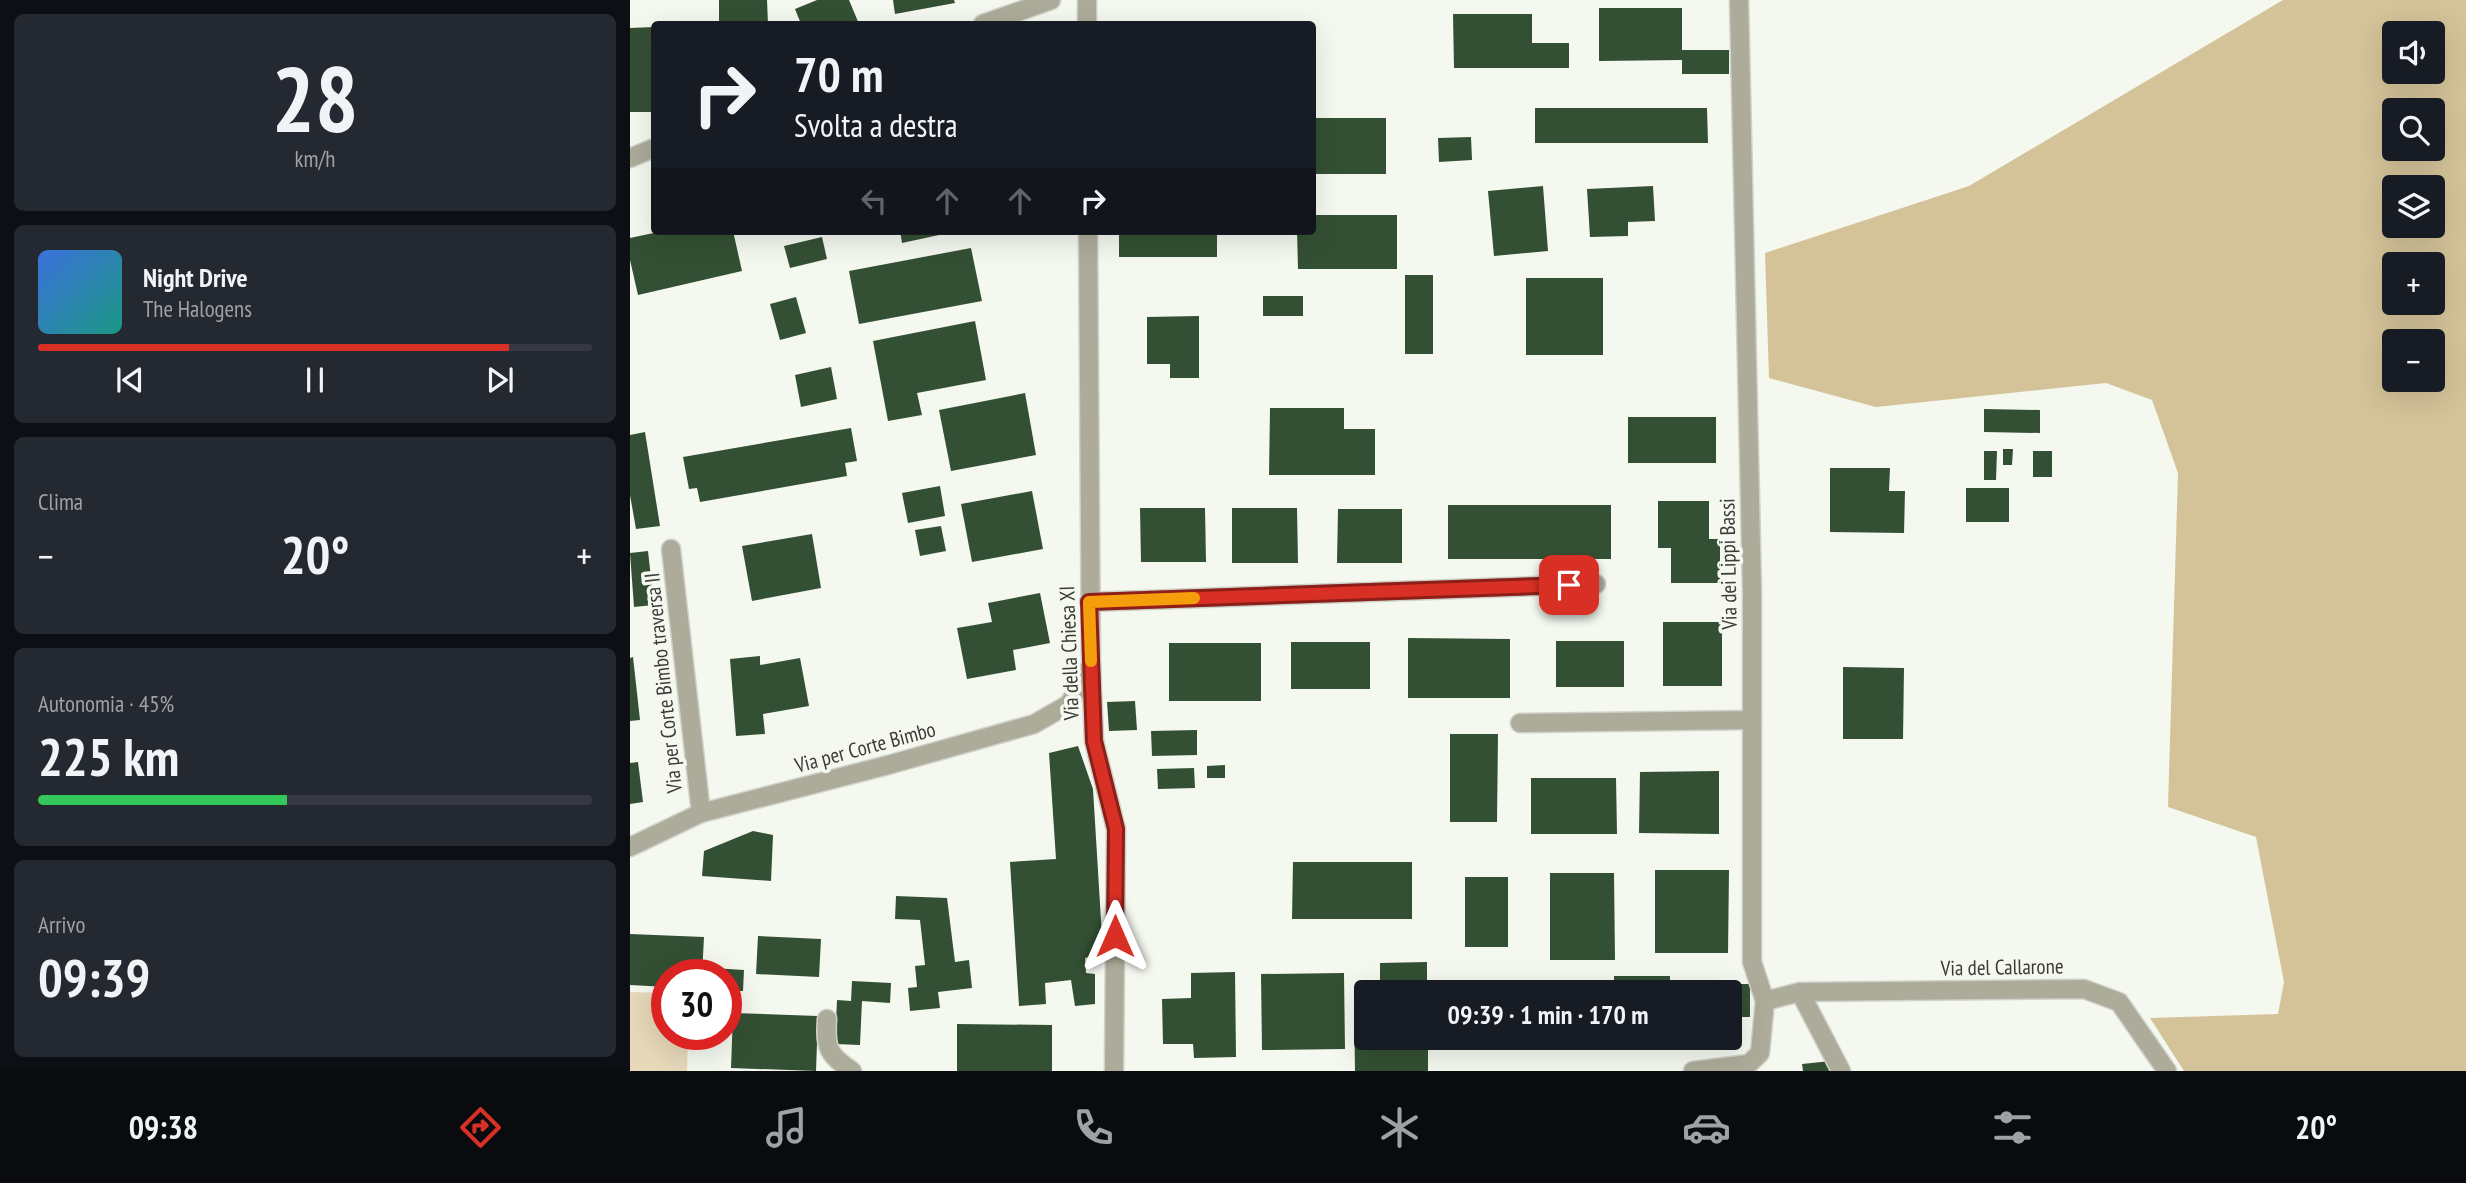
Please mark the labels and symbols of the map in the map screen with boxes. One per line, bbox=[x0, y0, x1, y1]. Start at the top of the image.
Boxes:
street label: Via dei Lippi Bassi bbox=[1713, 498, 1743, 631]
pin bbox=[1539, 555, 1599, 615]
street label: Via per Corte Bimbo traversa II bbox=[638, 572, 688, 795]
street label: Via della Chiesa XI bbox=[1053, 585, 1085, 722]
street label: Via per Corte Bimbo bbox=[791, 715, 938, 779]
position arrow bbox=[1078, 899, 1152, 973]
street label: Via del Callarone bbox=[1939, 952, 2064, 982]
speed limit sign: 30 bbox=[651, 959, 742, 1050]

